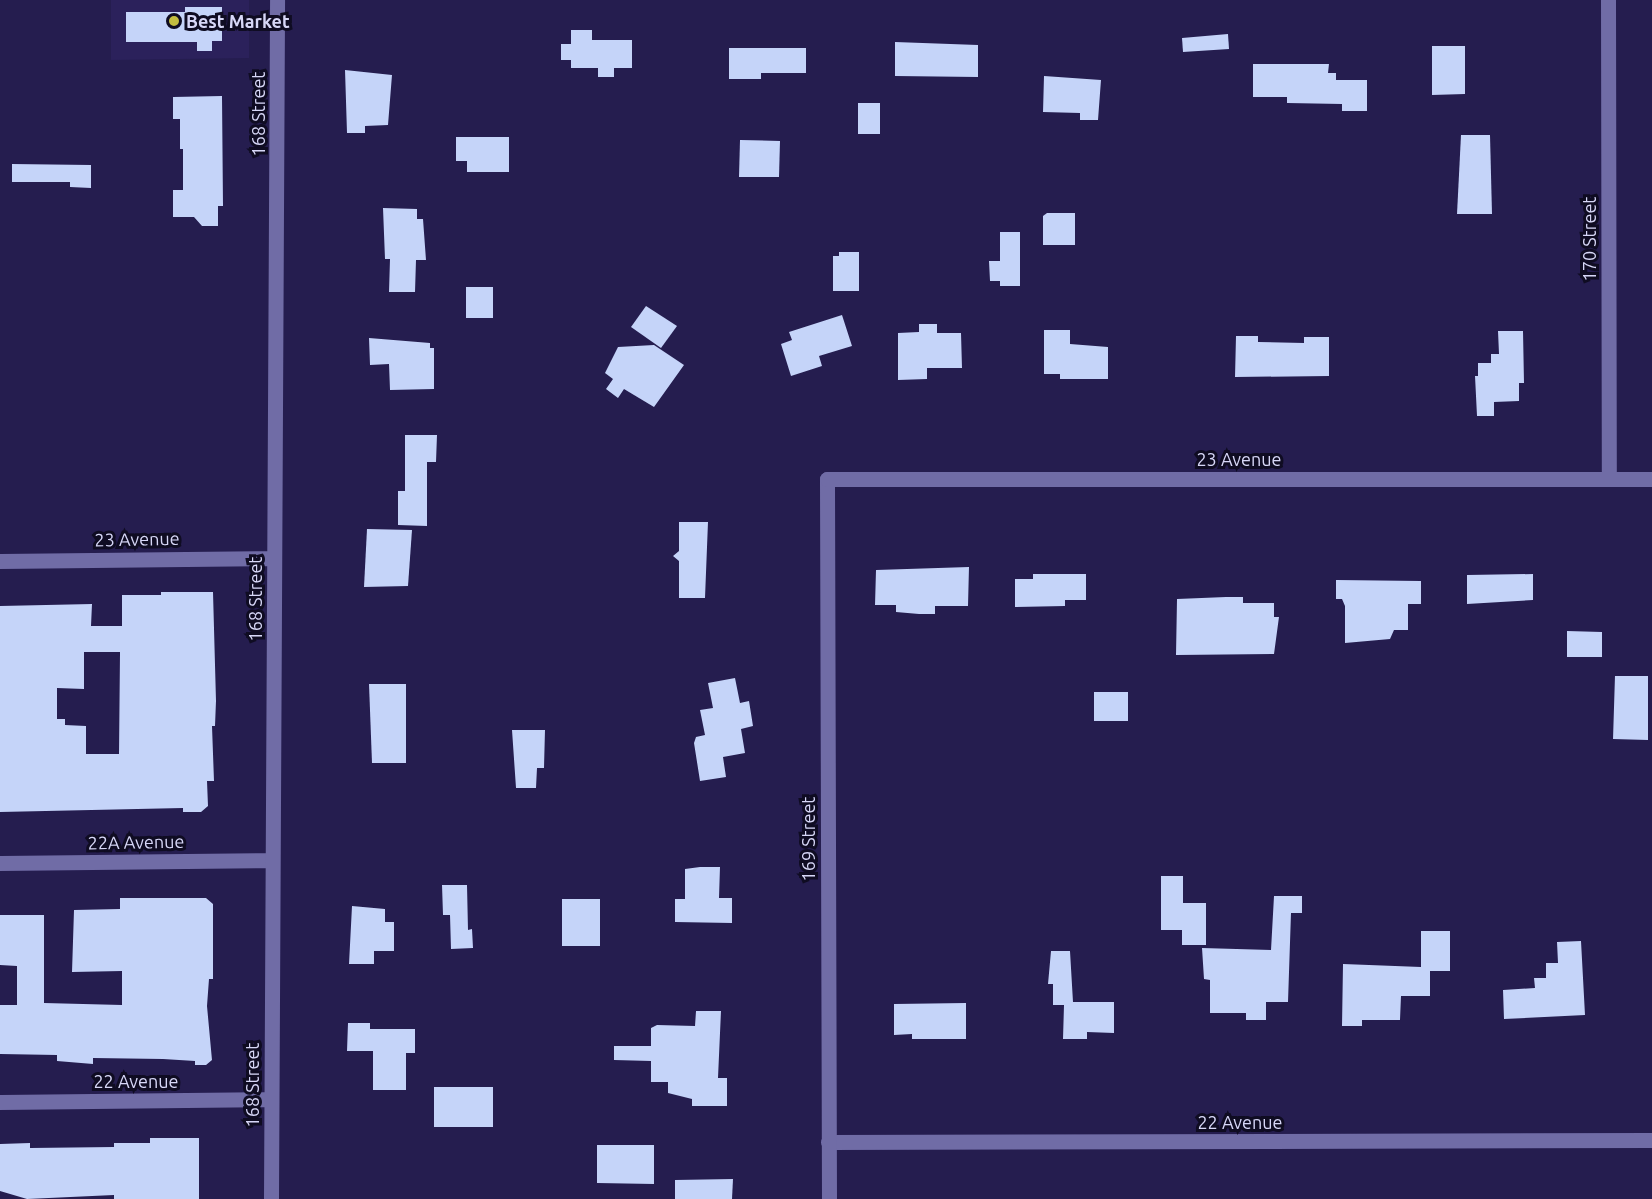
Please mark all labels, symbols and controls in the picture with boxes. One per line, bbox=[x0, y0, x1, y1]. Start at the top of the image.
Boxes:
place label: Best Market bbox=[186, 10, 290, 32]
marker: Best Market bbox=[167, 14, 181, 28]
street label: 168 Street bbox=[247, 72, 269, 156]
street label: 170 Street bbox=[1578, 197, 1600, 281]
street label: 23 Avenue bbox=[1196, 448, 1282, 470]
street label: 23 Avenue bbox=[94, 527, 180, 551]
street label: 168 Street bbox=[244, 557, 266, 641]
street label: 169 Street bbox=[797, 797, 819, 881]
street label: 22A Avenue bbox=[87, 830, 185, 854]
street label: 168 Street bbox=[241, 1043, 263, 1127]
street label: 22 Avenue bbox=[93, 1070, 179, 1092]
street label: 22 Avenue bbox=[1197, 1111, 1283, 1133]

